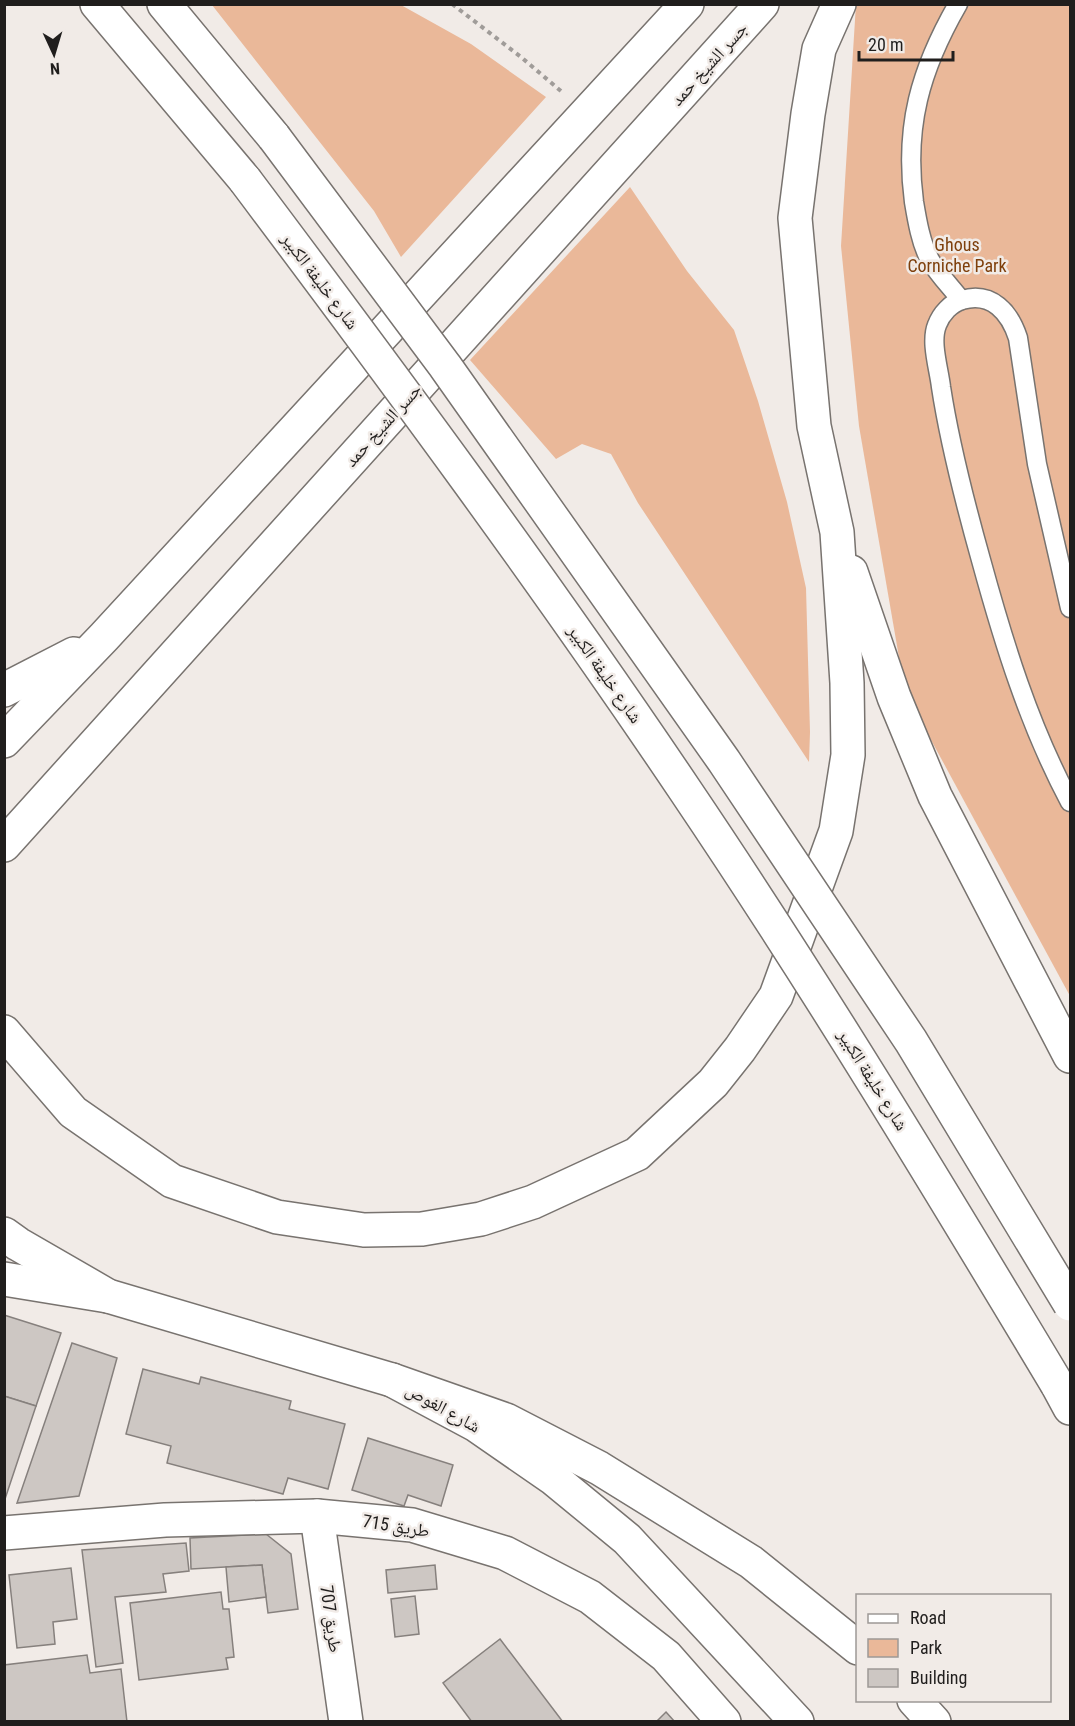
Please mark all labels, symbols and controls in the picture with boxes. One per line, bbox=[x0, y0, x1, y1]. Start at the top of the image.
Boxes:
street label: جسر الشيخ حمد bbox=[666, 18, 753, 111]
north arrow bbox=[24, 24, 84, 84]
scale bar bbox=[859, 24, 954, 62]
text: 20 m bbox=[868, 34, 903, 55]
text: N bbox=[49, 59, 61, 78]
street label: شارع خليفة الكبير bbox=[276, 228, 363, 334]
park label: Ghous Corniche Park bbox=[907, 234, 1007, 276]
street label: جسر الشيخ حمد bbox=[340, 379, 427, 472]
street label: شارع خليفة الكبير bbox=[562, 620, 647, 728]
street label: شارع خليفة الكبير bbox=[833, 1024, 913, 1135]
street label: شارع الغوص bbox=[402, 1378, 484, 1438]
street label: طريق 715 bbox=[361, 1510, 431, 1542]
street label: طريق 707 bbox=[315, 1584, 347, 1654]
legend bbox=[856, 1594, 1051, 1702]
text: Road bbox=[910, 1607, 946, 1628]
text: Park bbox=[910, 1637, 942, 1658]
text: Building bbox=[910, 1667, 967, 1688]

